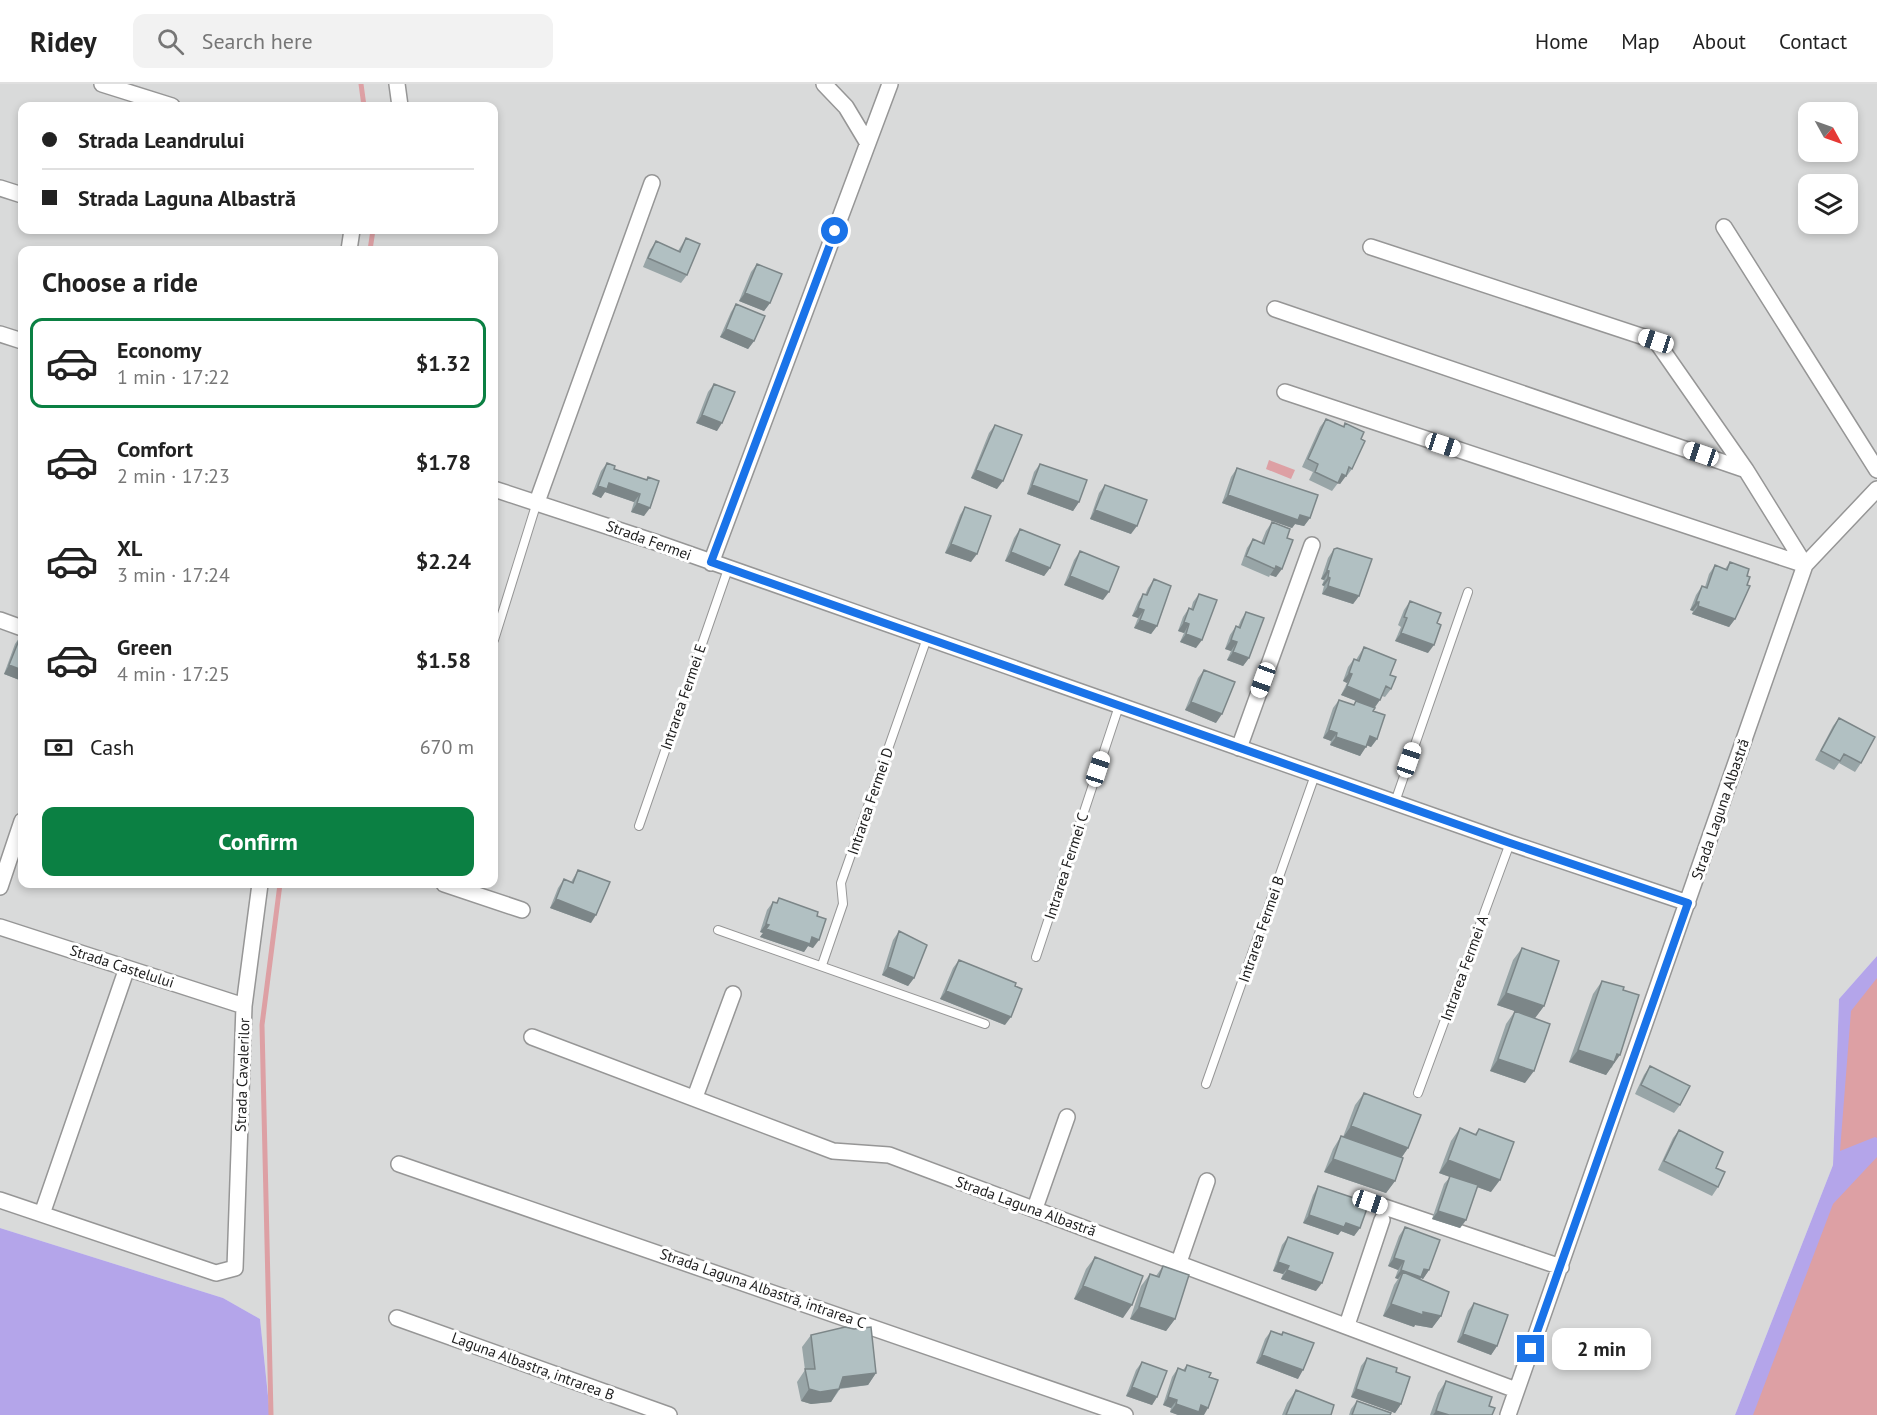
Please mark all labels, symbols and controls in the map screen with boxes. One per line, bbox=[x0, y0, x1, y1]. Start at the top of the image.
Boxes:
search box bbox=[133, 14, 553, 68]
text: Ridey bbox=[30, 23, 97, 60]
icon: search bbox=[154, 25, 187, 58]
text: Search here bbox=[202, 27, 313, 55]
text: Home bbox=[1535, 28, 1588, 55]
text: Map bbox=[1621, 28, 1660, 55]
text: About bbox=[1693, 28, 1746, 55]
text: Contact bbox=[1779, 28, 1847, 55]
north arrow bbox=[1798, 102, 1858, 162]
map controls bbox=[1798, 102, 1858, 234]
text: Strada Leandrului bbox=[78, 126, 245, 154]
button: layers bbox=[1798, 174, 1858, 234]
text: Strada Laguna Albastră bbox=[78, 184, 296, 212]
route start bbox=[821, 217, 848, 244]
text: Choose a ride bbox=[42, 265, 198, 299]
car bbox=[1636, 327, 1676, 355]
icon: car bbox=[45, 336, 99, 390]
text: Economy bbox=[117, 336, 201, 364]
text: $1.32 bbox=[416, 349, 471, 377]
text: 1 min · 17:22 bbox=[117, 364, 230, 390]
car bbox=[1423, 431, 1463, 459]
icon: car bbox=[45, 435, 99, 489]
text: Comfort bbox=[117, 435, 193, 463]
car bbox=[1681, 440, 1721, 468]
text: $1.78 bbox=[416, 448, 471, 476]
text: 2 min · 17:23 bbox=[117, 463, 230, 489]
street label: Strada Fermei bbox=[604, 516, 694, 564]
icon: car bbox=[45, 534, 99, 588]
text: XL bbox=[117, 534, 142, 562]
text: $2.24 bbox=[416, 547, 471, 575]
text: 3 min · 17:24 bbox=[117, 562, 230, 588]
icon: car bbox=[45, 633, 99, 687]
text: Green bbox=[117, 633, 172, 661]
street label: Intrarea Fermei E bbox=[656, 642, 710, 752]
text: $1.58 bbox=[416, 646, 471, 674]
car bbox=[1248, 660, 1278, 700]
text: 4 min · 17:25 bbox=[117, 661, 230, 687]
icon: cash bbox=[42, 731, 75, 764]
text: Cash bbox=[90, 733, 134, 761]
text: 670 m bbox=[420, 734, 474, 760]
street label: Strada Laguna Albastră bbox=[1687, 736, 1753, 882]
car bbox=[1395, 740, 1423, 780]
street label: Intrarea Fermei D bbox=[843, 745, 897, 857]
car bbox=[1084, 749, 1112, 789]
button: Confirm bbox=[42, 807, 474, 876]
street label: Intrarea Fermei C bbox=[1040, 810, 1092, 922]
street label: Intrarea Fermei B bbox=[1234, 873, 1288, 985]
street label: Intrarea Fermei A bbox=[1436, 912, 1492, 1023]
street label: Strada Castelului bbox=[67, 940, 177, 992]
street label: Strada Cavalerilor bbox=[231, 1018, 253, 1132]
street label: Strada Laguna Albastră bbox=[953, 1172, 1099, 1240]
car bbox=[1350, 1188, 1390, 1216]
street label: Strada Laguna Albastră, intrarea C bbox=[657, 1244, 869, 1332]
street label: Laguna Albastra, intrarea B bbox=[449, 1328, 617, 1404]
callout: 2 min bbox=[1552, 1328, 1651, 1370]
route end bbox=[1517, 1335, 1544, 1362]
text: 2 min bbox=[1577, 1336, 1626, 1362]

